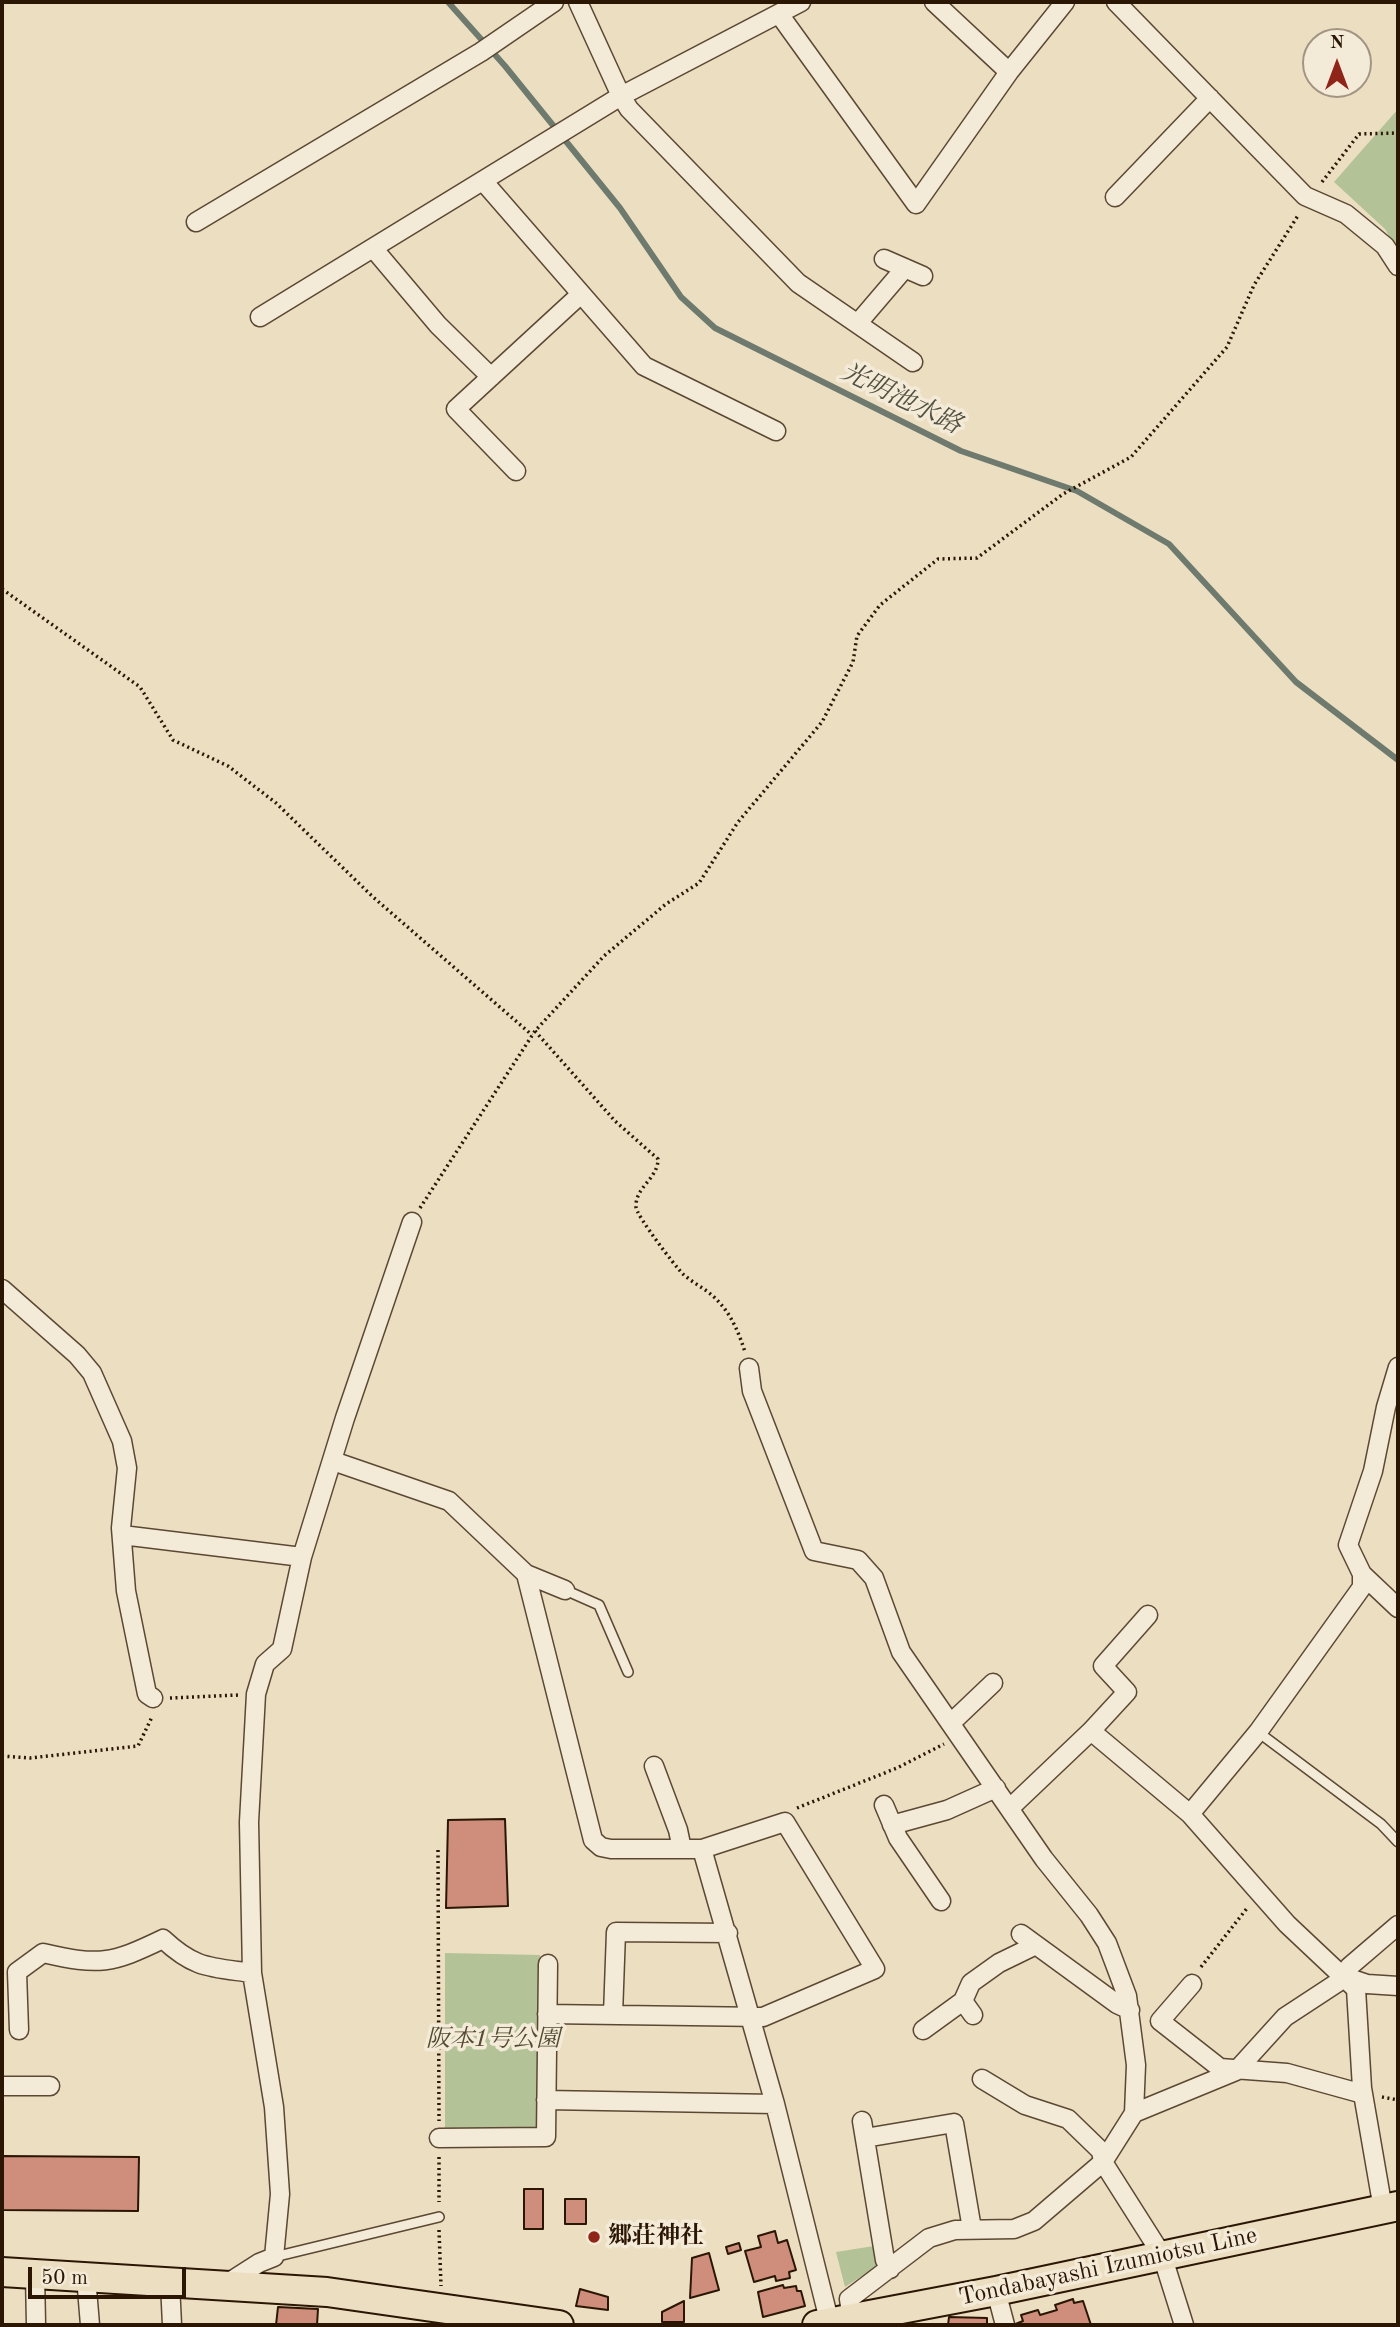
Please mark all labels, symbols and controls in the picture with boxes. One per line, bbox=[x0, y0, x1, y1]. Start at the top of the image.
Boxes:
north arrow bbox=[1302, 28, 1372, 98]
text: N bbox=[1330, 34, 1344, 53]
water label: 光明池水路 bbox=[836, 356, 966, 442]
park label: 阪本1号公園 bbox=[426, 2026, 560, 2054]
street label: Tondabayashi Izumiotsu Line bbox=[956, 2221, 1260, 2313]
place label: 郷荘神社 bbox=[608, 2223, 704, 2251]
marker: 郷荘神社 bbox=[586, 2229, 602, 2245]
scale bar bbox=[32, 2254, 189, 2298]
text: 50 m bbox=[41, 2268, 88, 2289]

